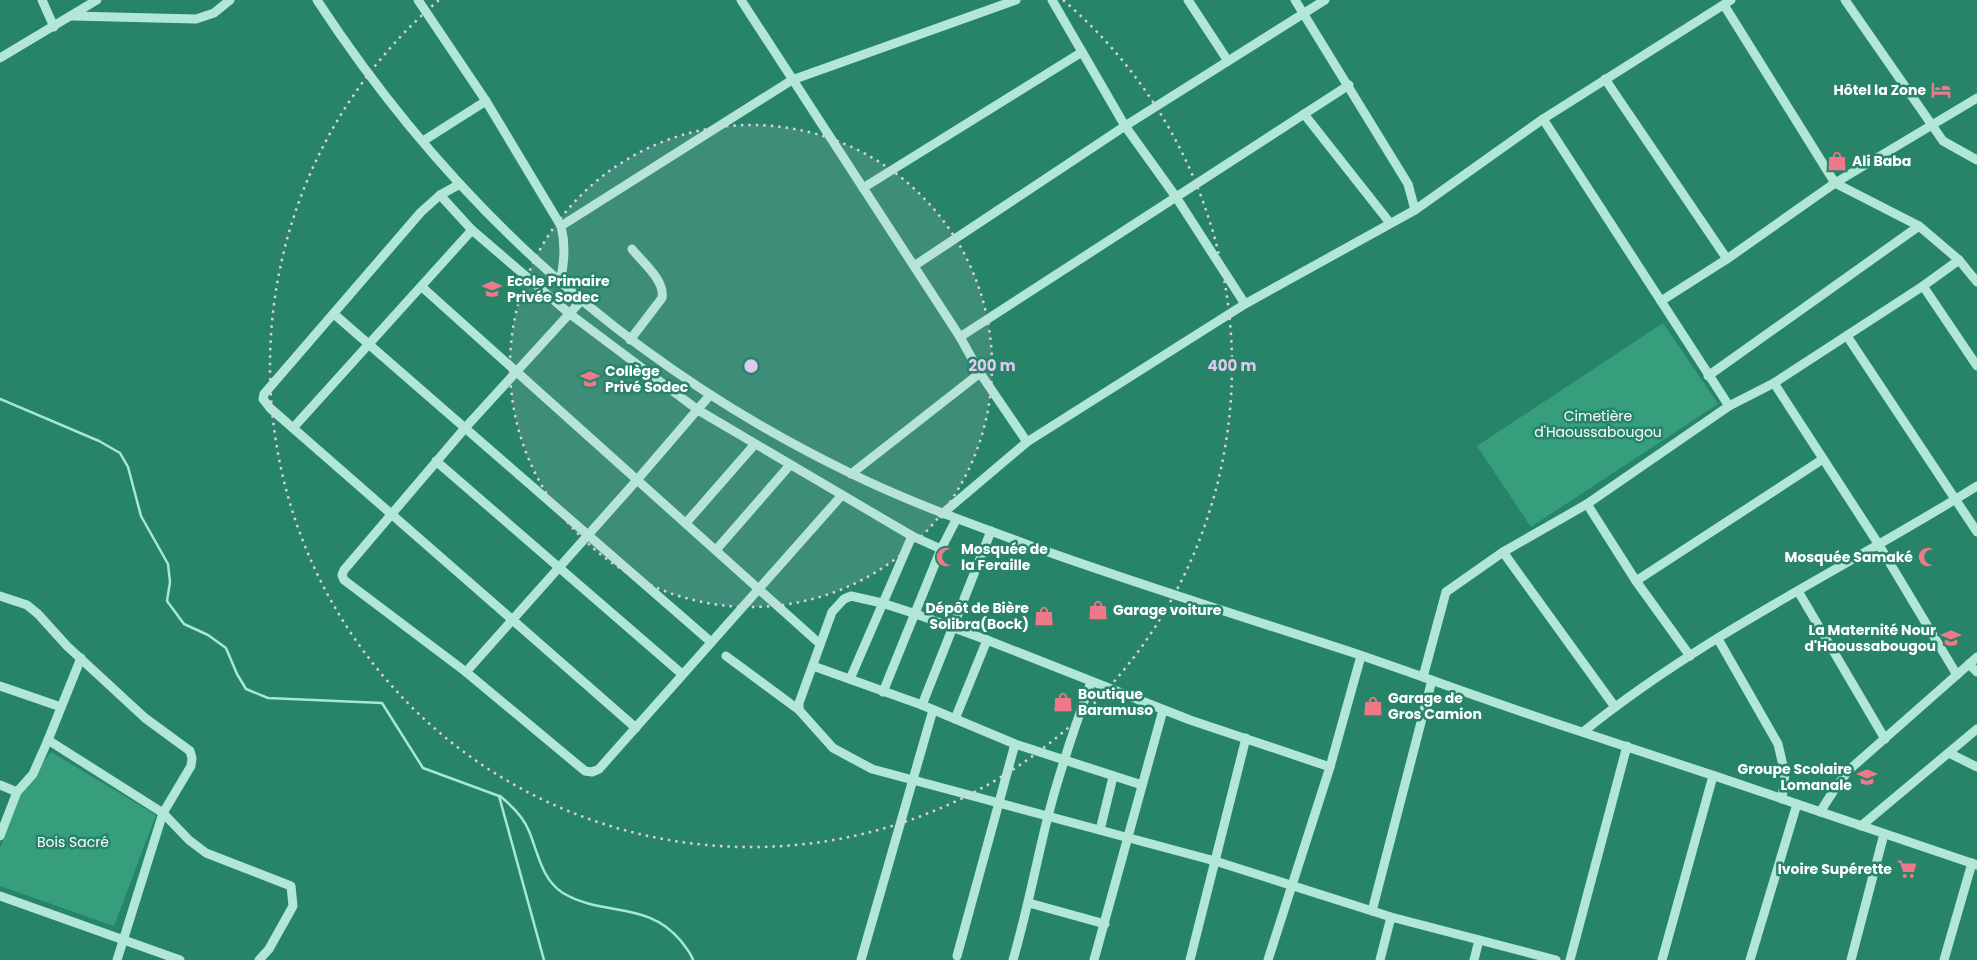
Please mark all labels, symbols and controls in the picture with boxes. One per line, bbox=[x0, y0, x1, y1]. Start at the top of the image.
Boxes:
hotel icon: Hôtel la Zone bbox=[1930, 79, 1952, 101]
place label: Hôtel la Zone bbox=[1834, 80, 1926, 100]
shop icon: Ali Baba bbox=[1826, 150, 1848, 172]
place label: Ali Baba bbox=[1852, 151, 1911, 171]
place label: Ecole Primaire Privée Sodec bbox=[507, 271, 610, 307]
school or university icon: Ecole Primaire Privée Sodec bbox=[481, 278, 503, 300]
text: 200 m bbox=[968, 355, 1016, 376]
text: 400 m bbox=[1208, 355, 1257, 376]
centre of rings bbox=[742, 357, 760, 375]
place label: Collège Privé Sodec bbox=[605, 361, 689, 397]
school or university icon: Collège Privé Sodec bbox=[579, 368, 601, 390]
park label: Cimetière d'Haoussabougou bbox=[1534, 406, 1662, 442]
place label: Mosquée de la Feraille bbox=[961, 539, 1048, 575]
mosque icon: Mosquée de la Feraille bbox=[935, 546, 957, 568]
mosque icon: Mosquée Samaké bbox=[1917, 546, 1939, 568]
place label: Mosquée Samaké bbox=[1785, 547, 1913, 567]
place label: Dépôt de Bière Solibra(Bock) bbox=[925, 598, 1029, 634]
shop icon: Garage voiture bbox=[1087, 599, 1109, 621]
place label: Garage voiture bbox=[1113, 600, 1222, 620]
shop icon: Dépôt de Bière Solibra(Bock) bbox=[1033, 605, 1055, 627]
place label: La Maternité Nour d'Haoussabougou bbox=[1804, 620, 1936, 656]
school or university icon: La Maternité Nour d'Haoussabougou bbox=[1940, 627, 1962, 649]
place label: Boutique Baramuso bbox=[1078, 684, 1153, 720]
place label: Garage de Gros Camion bbox=[1388, 688, 1482, 724]
shop icon: Boutique Baramuso bbox=[1052, 691, 1074, 713]
shop icon: Garage de Gros Camion bbox=[1362, 695, 1384, 717]
place label: Groupe Scolaire Lomanale bbox=[1738, 759, 1852, 795]
school or university icon: Groupe Scolaire Lomanale bbox=[1856, 766, 1878, 788]
park label: Bois Sacré bbox=[37, 832, 109, 852]
supermarket icon: Ivoire Supérette bbox=[1896, 858, 1918, 880]
place label: Ivoire Supérette bbox=[1778, 859, 1892, 879]

